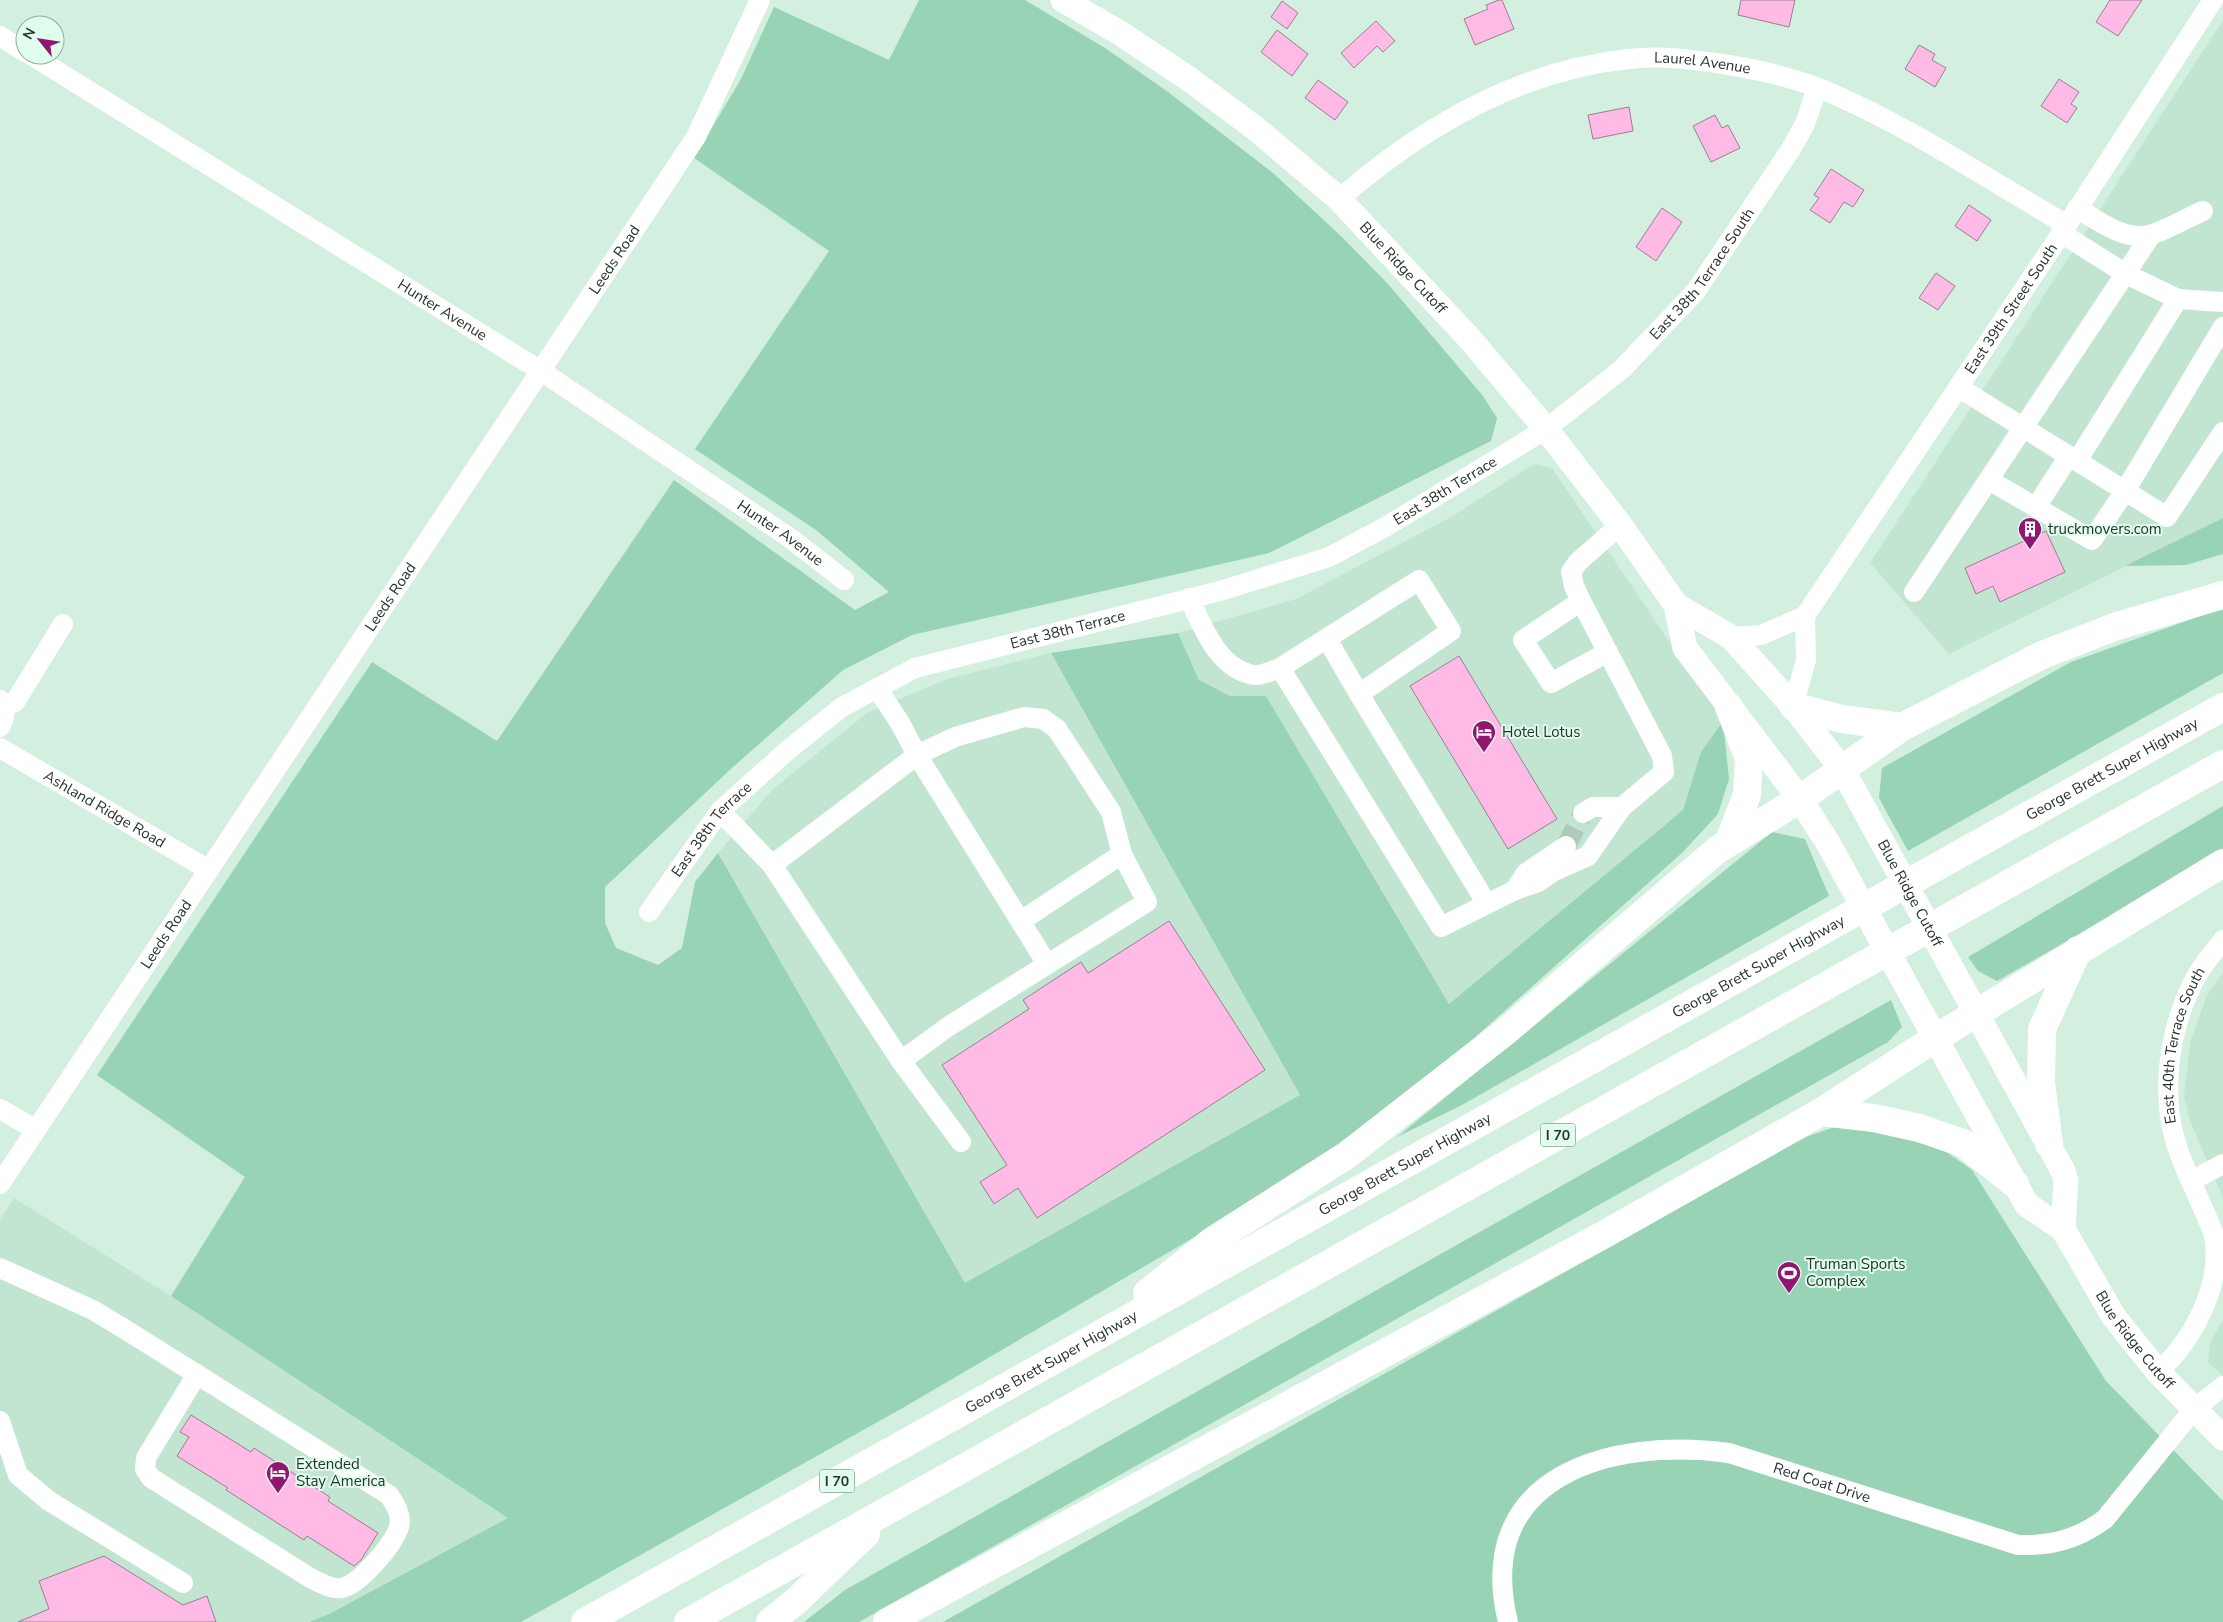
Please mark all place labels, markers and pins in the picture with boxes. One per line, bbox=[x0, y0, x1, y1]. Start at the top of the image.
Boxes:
building icon: truckmovers.com bbox=[2017, 516, 2043, 550]
place label: truckmovers.com bbox=[2048, 519, 2162, 539]
hotel icon: Hotel Lotus bbox=[1471, 719, 1497, 753]
place label: Hotel Lotus bbox=[1502, 722, 1580, 742]
place label: Truman Sports Complex bbox=[1806, 1254, 1905, 1291]
sports icon: Truman Sports Complex bbox=[1776, 1260, 1802, 1294]
place label: Extended Stay America bbox=[296, 1454, 385, 1491]
hotel icon: Extended Stay America bbox=[265, 1460, 291, 1494]

